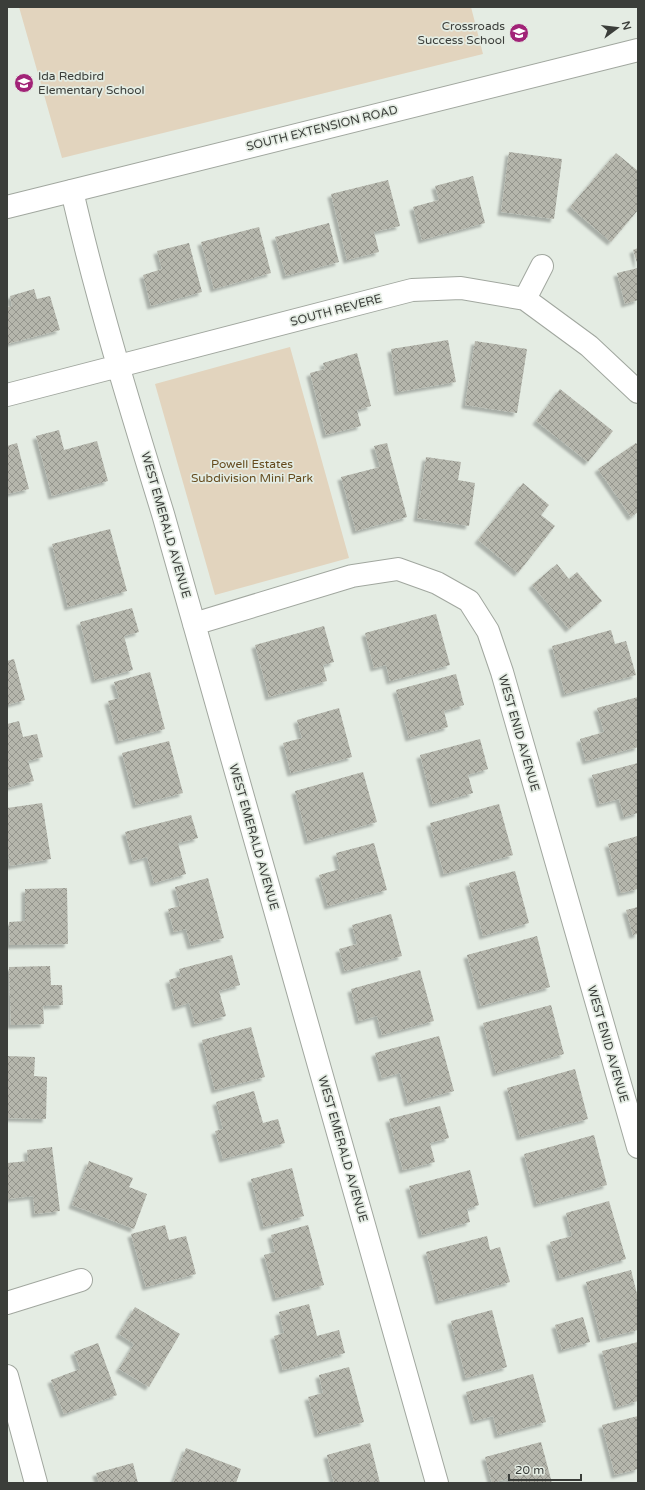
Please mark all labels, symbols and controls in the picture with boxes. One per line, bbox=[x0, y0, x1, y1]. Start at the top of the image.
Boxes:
north arrow bbox=[597, 8, 637, 48]
place label: Crossroads Success School bbox=[418, 19, 505, 47]
text: N bbox=[619, 20, 634, 31]
school or university icon: Crossroads Success School bbox=[508, 22, 530, 44]
place label: Ida Redbird Elementary School bbox=[38, 69, 145, 97]
school or university icon: Ida Redbird Elementary School bbox=[13, 72, 35, 94]
street label: SOUTH EXTENSION ROAD bbox=[245, 102, 399, 154]
street label: SOUTH REVERE bbox=[289, 291, 384, 329]
street label: WEST EMERALD AVENUE bbox=[138, 450, 194, 600]
park label: Powell Estates Subdivision Mini Park bbox=[191, 457, 313, 485]
street label: WEST ENID AVENUE bbox=[496, 673, 542, 793]
street label: WEST EMERALD AVENUE bbox=[226, 762, 282, 912]
street label: WEST ENID AVENUE bbox=[585, 984, 631, 1104]
street label: WEST EMERALD AVENUE bbox=[315, 1074, 371, 1224]
scale bar bbox=[509, 1456, 581, 1482]
text: 20 m bbox=[515, 1463, 544, 1477]

